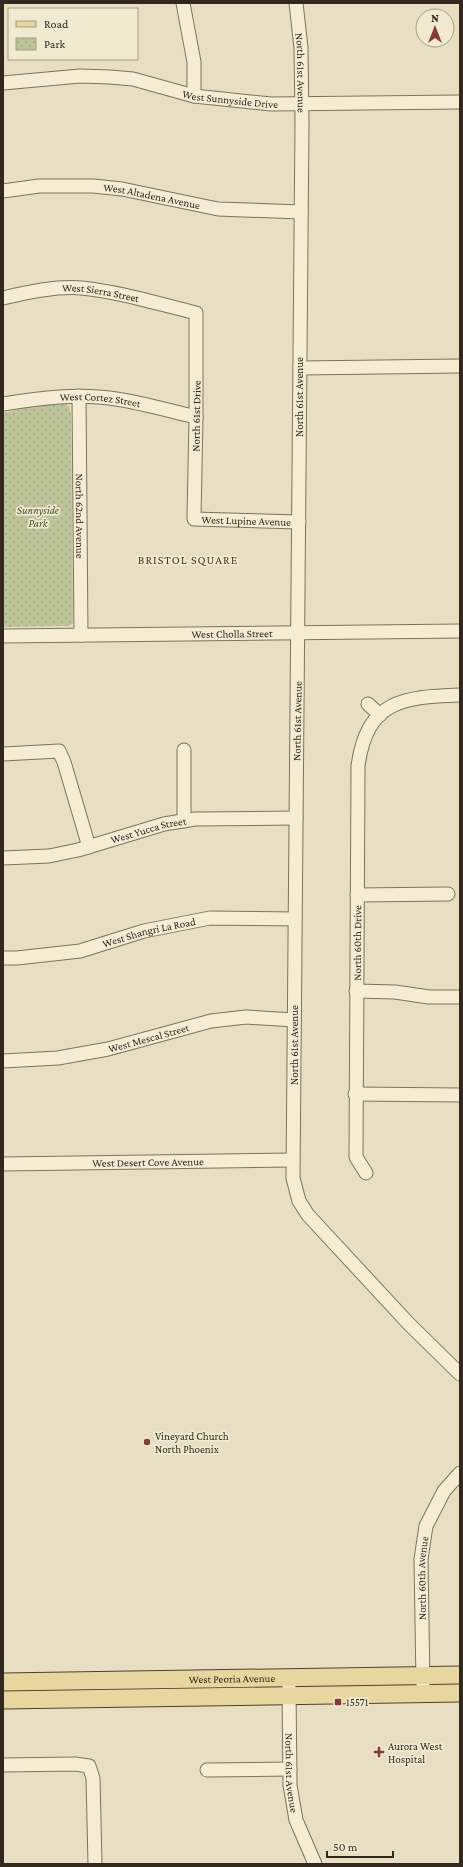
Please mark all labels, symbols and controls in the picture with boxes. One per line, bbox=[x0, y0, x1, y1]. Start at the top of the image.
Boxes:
legend bbox=[8, 8, 138, 60]
north arrow bbox=[415, 8, 455, 48]
text: N bbox=[431, 12, 439, 24]
text: Road bbox=[44, 17, 69, 31]
street label: North 61st Avenue bbox=[293, 32, 308, 113]
text: Park bbox=[44, 37, 66, 51]
street label: West Sunnyside Drive bbox=[181, 87, 278, 110]
street label: West Altadena Avenue bbox=[103, 181, 201, 211]
street label: West Sierra Street bbox=[62, 281, 141, 304]
street label: North 61st Avenue bbox=[293, 357, 305, 437]
street label: North 61st Drive bbox=[189, 380, 203, 452]
street label: West Cortez Street bbox=[60, 390, 142, 410]
street label: North 62nd Avenue bbox=[74, 473, 86, 559]
park label: Sunnyside Park bbox=[17, 504, 60, 529]
street label: West Lupine Avenue bbox=[201, 513, 291, 528]
district label: BRISTOL SQUARE bbox=[138, 553, 238, 567]
street label: West Cholla Street bbox=[191, 627, 273, 640]
street label: North 61st Avenue bbox=[290, 681, 304, 761]
street label: West Yucca Street bbox=[109, 814, 187, 846]
street label: North 60th Drive bbox=[351, 905, 363, 981]
street label: West Shangri La Road bbox=[101, 915, 197, 950]
street label: North 61st Avenue bbox=[288, 1005, 300, 1085]
street label: West Mescal Street bbox=[107, 1021, 191, 1055]
street label: West Desert Cove Avenue bbox=[92, 1155, 204, 1169]
place label: Vineyard Church North Phoenix bbox=[155, 1430, 229, 1455]
marker: Vineyard Church North Phoenix bbox=[142, 1437, 152, 1447]
street label: North 60th Avenue bbox=[415, 1535, 430, 1620]
street label: West Peoria Avenue bbox=[189, 1672, 276, 1685]
place label: 15571 bbox=[346, 1696, 369, 1708]
marker: 15571 bbox=[333, 1697, 343, 1707]
street label: North 61st Avenue bbox=[283, 1733, 301, 1814]
place label: Aurora West Hospital bbox=[388, 1740, 443, 1766]
marker: Aurora West Hospital bbox=[373, 1746, 385, 1758]
scale bar bbox=[327, 1833, 393, 1859]
text: 50 m bbox=[333, 1840, 358, 1854]

